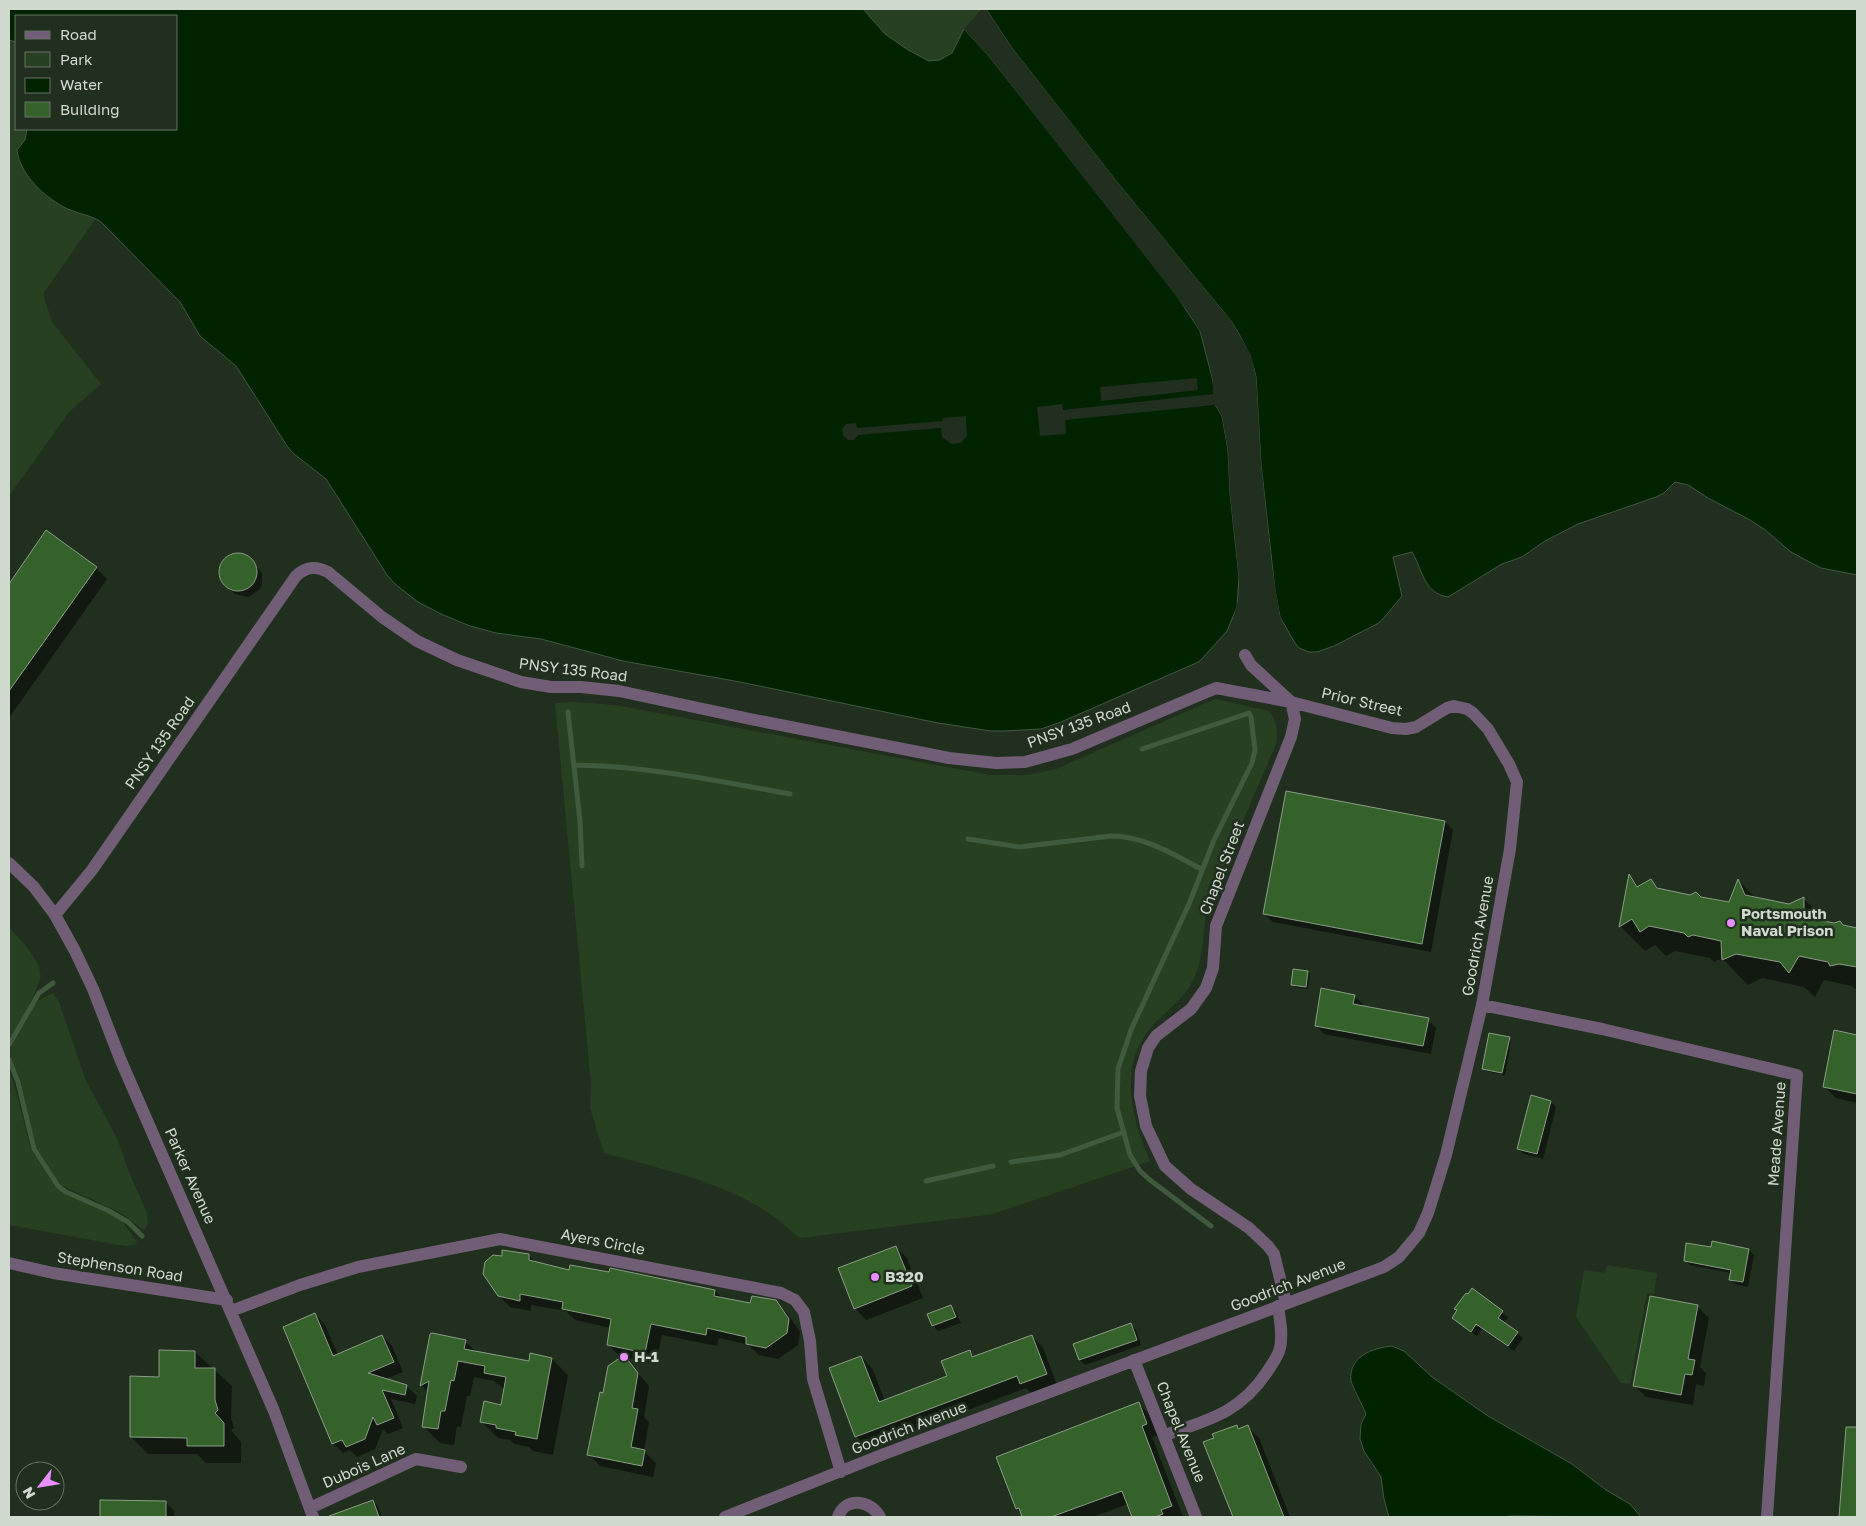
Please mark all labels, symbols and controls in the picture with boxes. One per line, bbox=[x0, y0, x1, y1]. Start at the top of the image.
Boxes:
legend bbox=[15, 15, 178, 130]
text: Road bbox=[60, 25, 97, 43]
text: Park bbox=[60, 50, 93, 68]
text: Water bbox=[60, 75, 103, 93]
text: Building bbox=[60, 100, 120, 118]
street label: PNSY 135 Road bbox=[518, 653, 628, 685]
street label: Prior Street bbox=[1320, 683, 1405, 719]
street label: PNSY 135 Road bbox=[121, 693, 198, 792]
street label: PNSY 135 Road bbox=[1024, 697, 1133, 751]
street label: Chapel Street bbox=[1195, 818, 1247, 917]
street label: Goodrich Avenue bbox=[1458, 874, 1497, 997]
place label: Portsmouth Naval Prison bbox=[1741, 904, 1833, 939]
marker: Portsmouth Naval Prison bbox=[1725, 917, 1737, 929]
street label: Meade Avenue bbox=[1763, 1081, 1789, 1187]
street label: Parker Avenue bbox=[162, 1125, 220, 1227]
street label: Ayers Circle bbox=[560, 1224, 647, 1258]
street label: Stephenson Road bbox=[56, 1247, 184, 1285]
street label: Goodrich Avenue bbox=[1228, 1254, 1348, 1314]
place label: B320 bbox=[885, 1267, 924, 1285]
marker: B320 bbox=[869, 1271, 881, 1283]
place label: H-1 bbox=[634, 1347, 659, 1365]
marker: H-1 bbox=[618, 1351, 630, 1363]
street label: Chapel Avenue bbox=[1153, 1378, 1210, 1485]
street label: Goodrich Avenue bbox=[849, 1397, 969, 1457]
street label: Dubois Lane bbox=[319, 1439, 408, 1491]
north arrow bbox=[15, 1461, 65, 1511]
text: N bbox=[18, 1484, 38, 1502]

